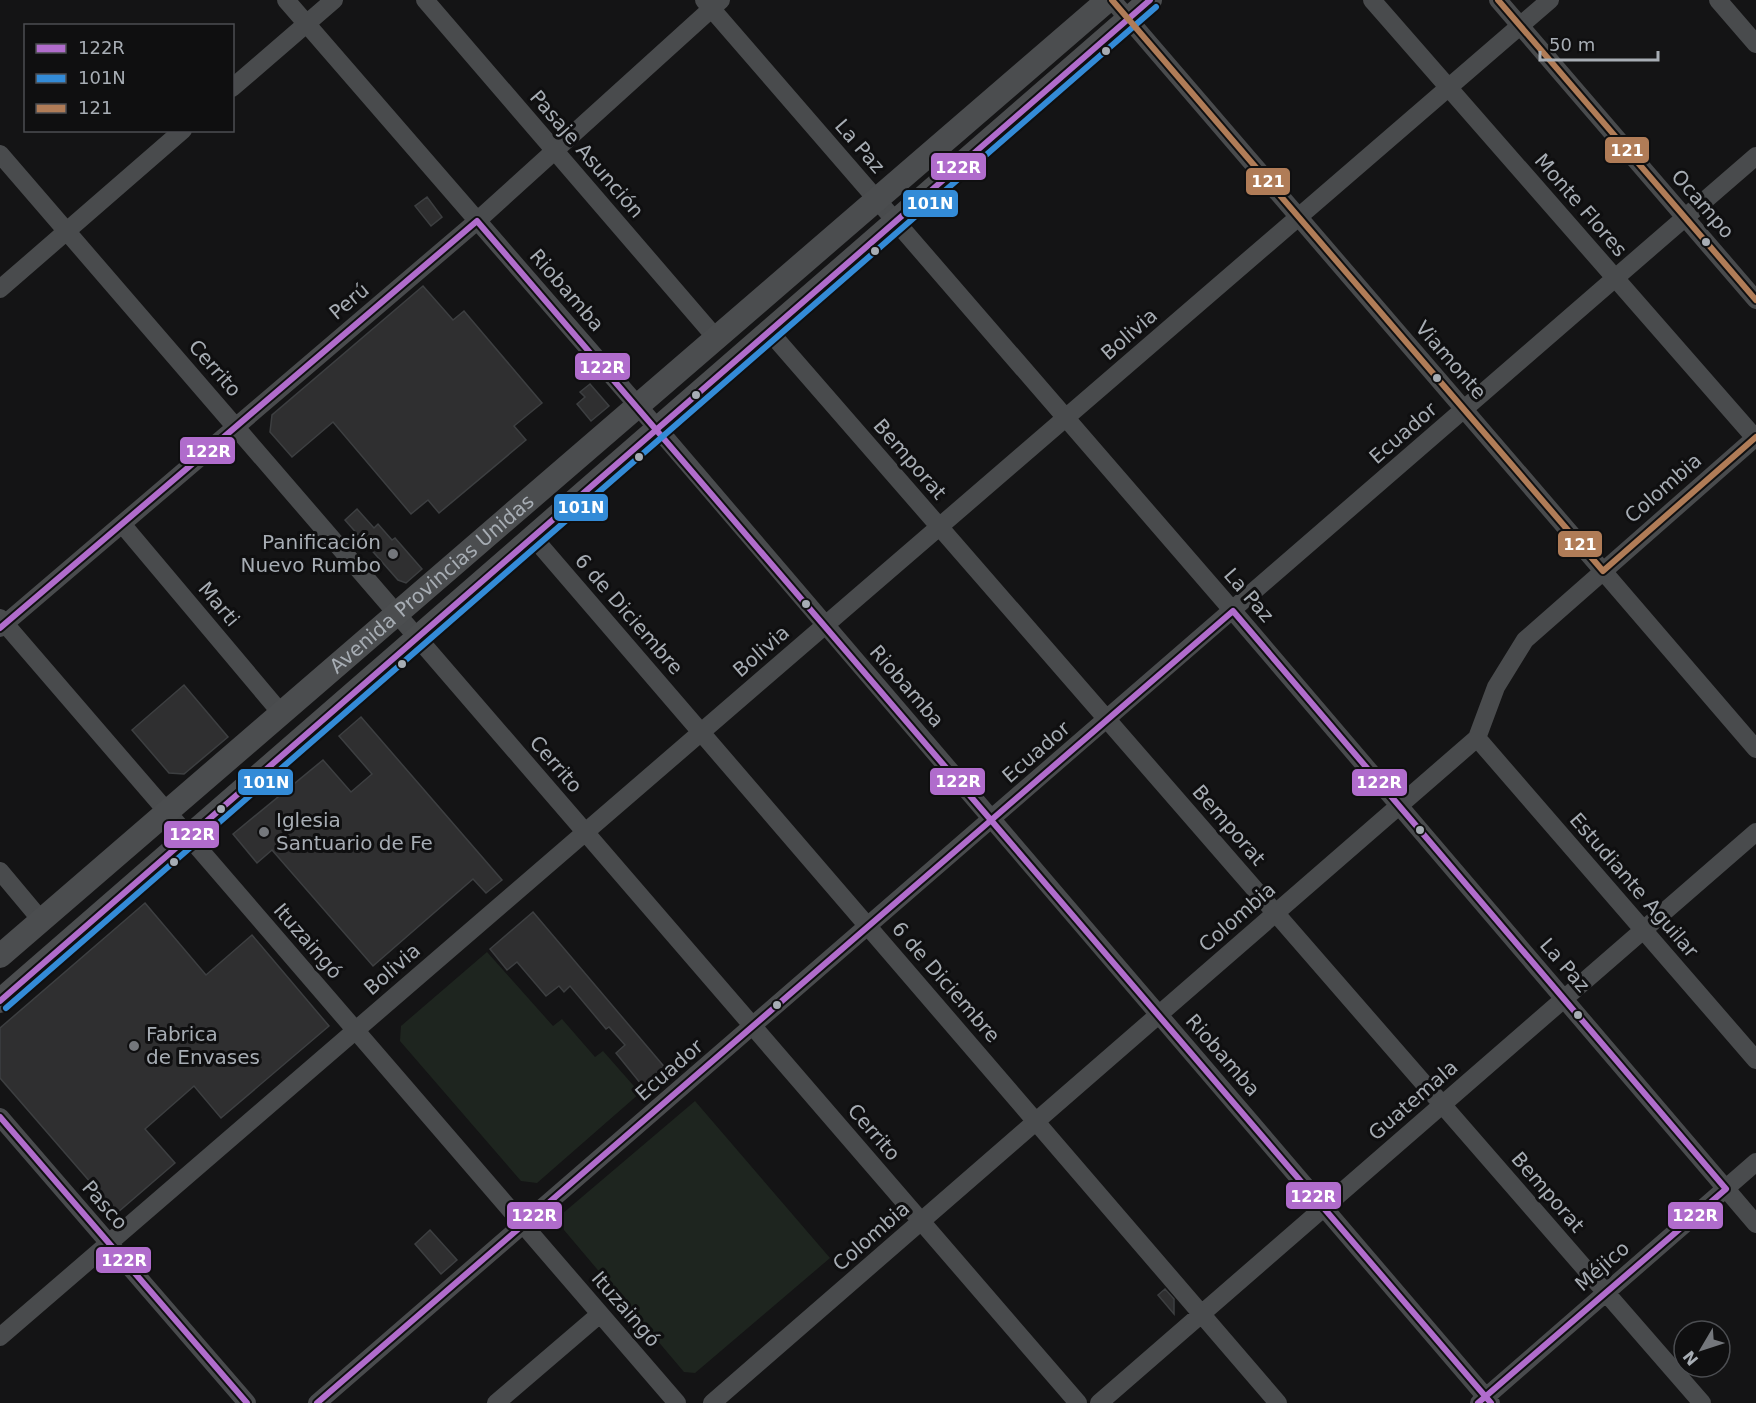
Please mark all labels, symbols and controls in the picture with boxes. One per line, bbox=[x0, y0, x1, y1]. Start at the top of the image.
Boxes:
legend bbox=[24, 24, 234, 132]
scale bar bbox=[1540, 24, 1658, 62]
text: 50 m bbox=[1549, 34, 1595, 55]
text: 122R bbox=[78, 37, 125, 58]
unlabelled marker bbox=[1100, 45, 1112, 57]
text: 101N bbox=[78, 67, 126, 88]
street label: Pasaje Asunción bbox=[525, 85, 649, 223]
text: 121 bbox=[78, 97, 112, 118]
street label: La Paz bbox=[830, 114, 890, 178]
line badge: 121 bbox=[1604, 136, 1650, 164]
text: 121 bbox=[1610, 141, 1644, 160]
street label: Monte Flores bbox=[1530, 149, 1632, 261]
line badge: 122R bbox=[930, 152, 987, 181]
text: 122R bbox=[935, 158, 981, 177]
street label: Ocampo bbox=[1667, 165, 1739, 243]
line badge: 121 bbox=[1245, 167, 1291, 196]
text: 121 bbox=[1251, 172, 1285, 191]
line badge: 101N bbox=[902, 189, 959, 218]
text: 101N bbox=[907, 194, 953, 213]
unlabelled marker bbox=[1700, 236, 1712, 248]
street label: Riobamba bbox=[525, 244, 609, 336]
unlabelled marker bbox=[869, 245, 881, 257]
street label: Perú bbox=[324, 277, 374, 325]
street label: Bolivia bbox=[1096, 303, 1162, 365]
street label: Viamonte bbox=[1411, 316, 1491, 404]
street label: Cerrito bbox=[184, 334, 246, 402]
line badge: 122R bbox=[574, 352, 631, 381]
text: 122R bbox=[579, 358, 625, 377]
unlabelled marker bbox=[1431, 372, 1443, 384]
unlabelled marker bbox=[690, 389, 702, 401]
street label: Ecuador bbox=[1364, 397, 1442, 469]
street label: Bemporat bbox=[869, 414, 952, 504]
line badge: 122R bbox=[179, 436, 236, 465]
text: 122R bbox=[185, 442, 231, 461]
street label: Colombia bbox=[1620, 448, 1706, 528]
unlabelled marker bbox=[633, 451, 645, 463]
street label: Avenida Provincias Unidas bbox=[325, 489, 539, 678]
line badge: 101N bbox=[553, 493, 609, 522]
text: 101N bbox=[558, 498, 604, 517]
place label: Panificación Nuevo Rumbo bbox=[241, 530, 381, 577]
line badge: 121 bbox=[1557, 530, 1603, 558]
text: 121 bbox=[1563, 535, 1597, 554]
marker: Panificación Nuevo Rumbo bbox=[386, 547, 400, 561]
street label: 6 de Diciembre bbox=[570, 549, 688, 679]
street label: La Paz bbox=[1219, 563, 1279, 627]
street label: Marti bbox=[193, 577, 245, 631]
unlabelled marker bbox=[800, 598, 812, 610]
street label: Bolivia bbox=[728, 620, 794, 682]
street label: Riobamba bbox=[865, 640, 949, 732]
unlabelled marker bbox=[396, 658, 408, 670]
street label: Ecuador bbox=[997, 716, 1075, 788]
street label: Cerrito bbox=[525, 730, 587, 798]
line badge: 122R bbox=[929, 767, 986, 796]
line badge: 101N bbox=[237, 768, 294, 796]
line badge: 122R bbox=[1351, 768, 1408, 797]
text: 122R bbox=[935, 772, 981, 791]
text: 101N bbox=[243, 773, 289, 792]
text: 122R bbox=[1356, 773, 1402, 792]
street label: Bemporat bbox=[1188, 780, 1271, 870]
unlabelled marker bbox=[215, 803, 227, 815]
place label: Iglesia Santuario de Fe bbox=[276, 808, 433, 855]
street label: Estudiante Aguilar bbox=[1565, 808, 1704, 963]
line badge: 122R bbox=[163, 820, 220, 849]
unlabelled marker bbox=[1414, 824, 1426, 836]
text: 122R bbox=[169, 825, 215, 844]
marker: Iglesia Santuario de Fe bbox=[257, 825, 271, 839]
unlabelled marker bbox=[168, 856, 180, 868]
street label: Colombia bbox=[1194, 877, 1280, 957]
street label: Ituzaingó bbox=[269, 898, 347, 984]
street label: 6 de Diciembre bbox=[887, 917, 1005, 1047]
street label: La Paz bbox=[1535, 933, 1595, 997]
street label: Bolivia bbox=[359, 938, 425, 1000]
unlabelled marker bbox=[771, 999, 783, 1011]
street label: Riobamba bbox=[1181, 1009, 1265, 1101]
unlabelled marker bbox=[1572, 1009, 1584, 1021]
place label: Fabrica de Envases bbox=[146, 1022, 260, 1069]
street label: Ecuador bbox=[630, 1034, 708, 1106]
marker: Fabrica de Envases bbox=[127, 1039, 141, 1053]
street label: Guatemala bbox=[1364, 1055, 1462, 1145]
street label: Cerrito bbox=[843, 1098, 905, 1166]
street label: Bemporat bbox=[1507, 1147, 1590, 1237]
street label: Pasco bbox=[77, 1176, 133, 1234]
line badge: 122R bbox=[1285, 1181, 1342, 1210]
text: 122R bbox=[1290, 1187, 1336, 1206]
street label: Colombia bbox=[828, 1196, 914, 1276]
line badge: 122R bbox=[506, 1201, 563, 1230]
line badge: 122R bbox=[1667, 1201, 1724, 1230]
text: 122R bbox=[511, 1206, 557, 1225]
text: 122R bbox=[1672, 1206, 1718, 1225]
street label: Méjico bbox=[1570, 1236, 1634, 1296]
line badge: 122R bbox=[95, 1246, 152, 1274]
text: 122R bbox=[101, 1251, 147, 1270]
street label: Ituzaingó bbox=[587, 1266, 665, 1352]
north arrow bbox=[1672, 1319, 1732, 1379]
text: N bbox=[1679, 1347, 1702, 1369]

